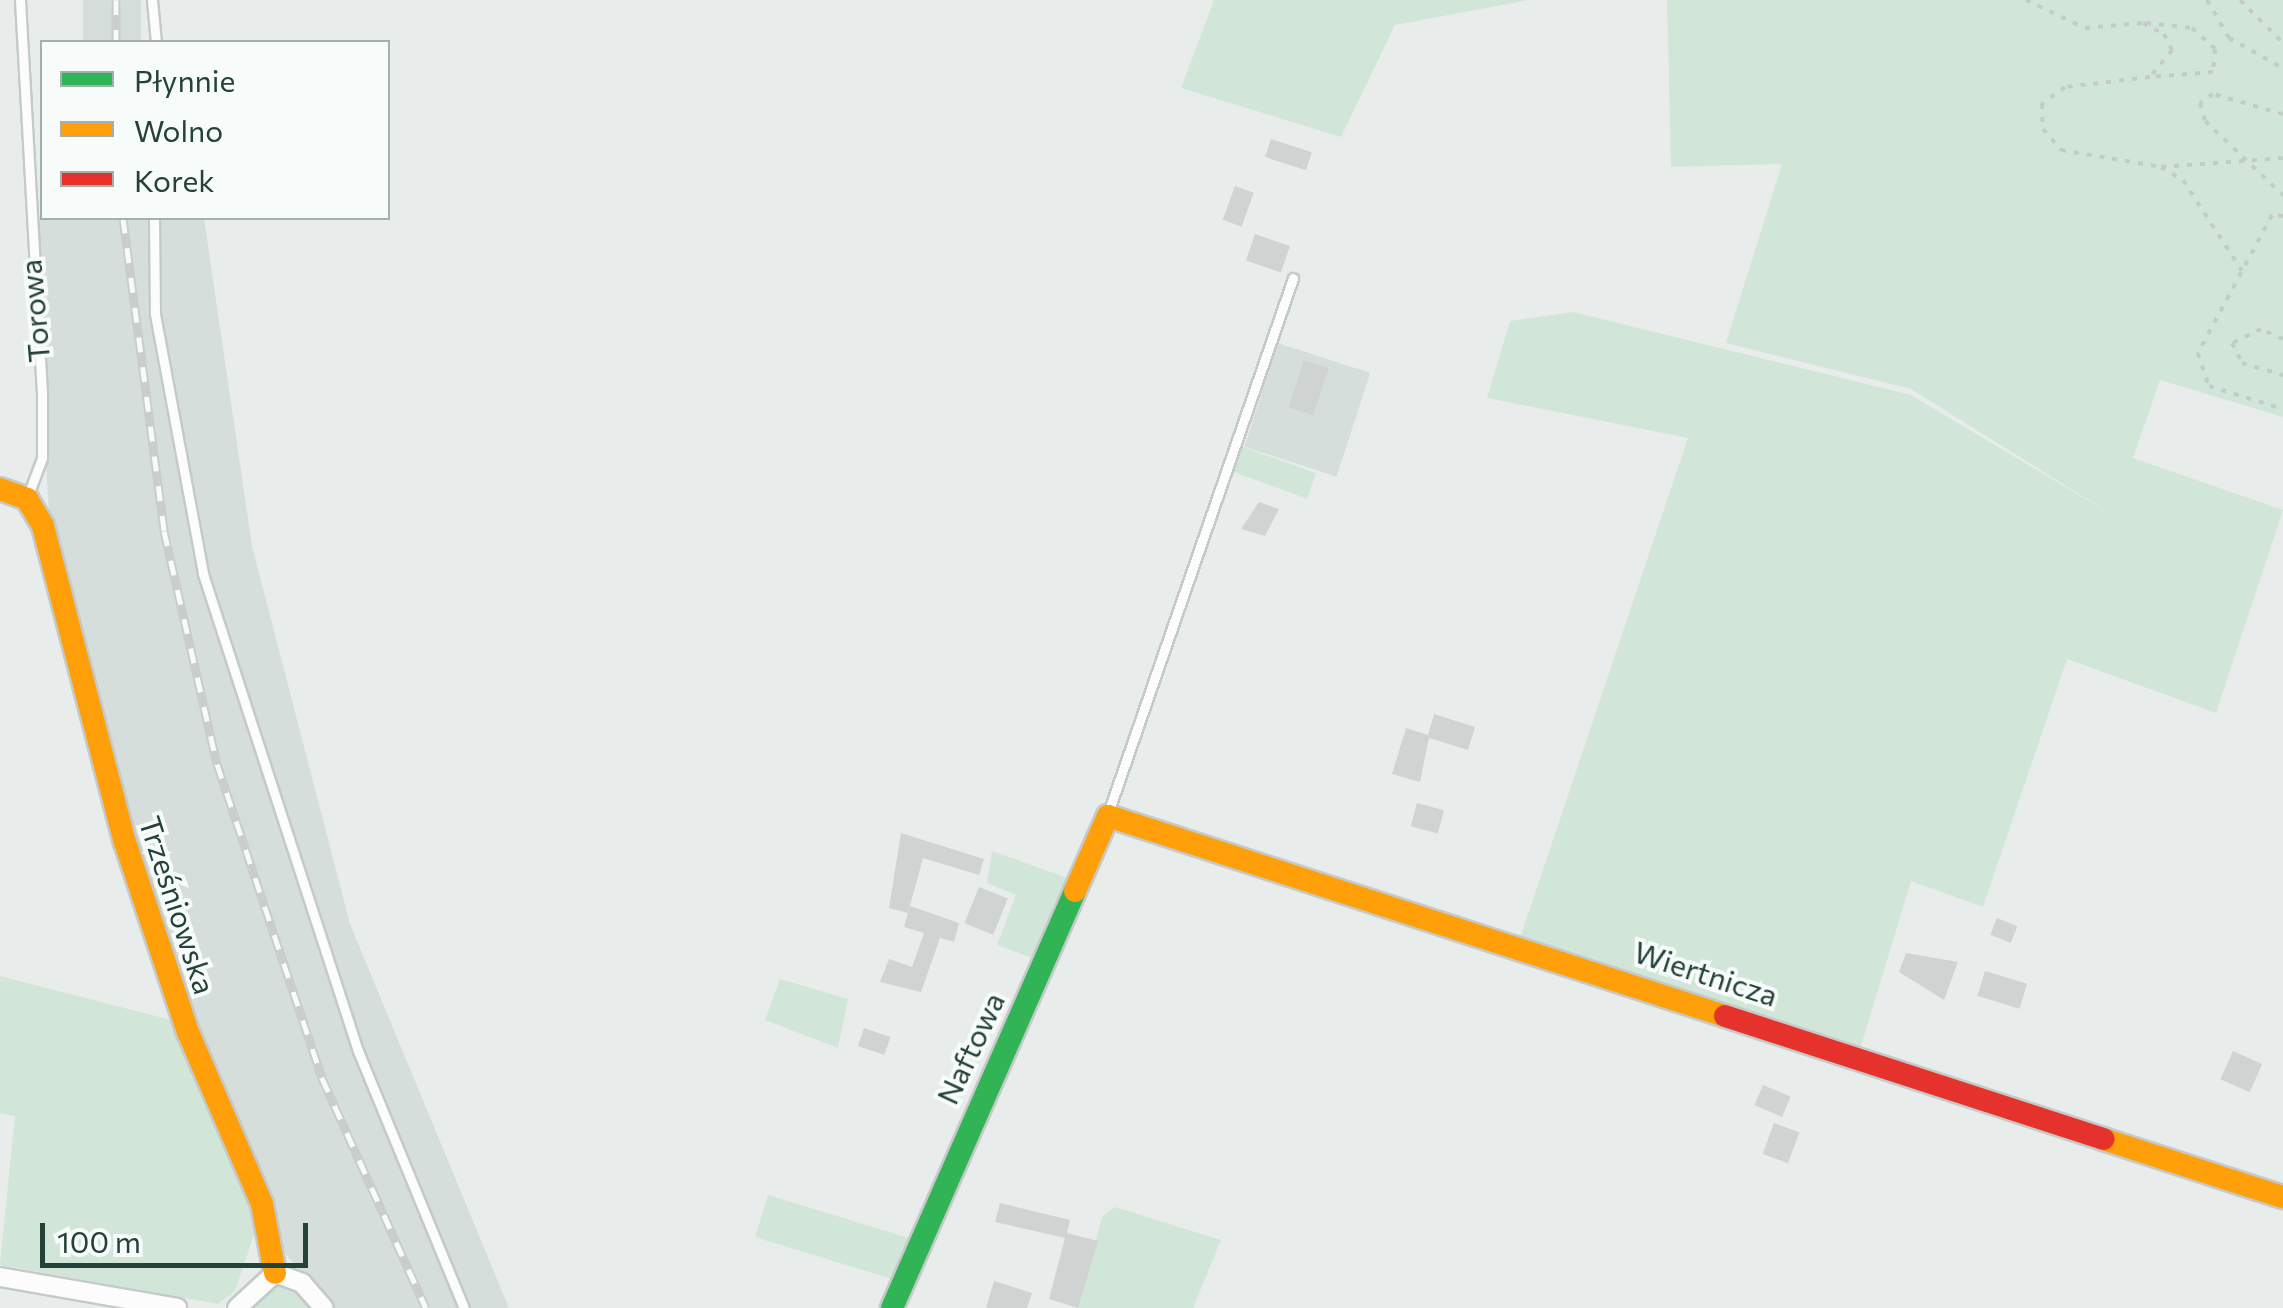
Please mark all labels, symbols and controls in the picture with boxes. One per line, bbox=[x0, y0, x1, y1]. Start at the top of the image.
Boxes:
legend bbox=[40, 40, 390, 220]
text: Płynnie bbox=[134, 61, 235, 98]
text: Wolno bbox=[134, 111, 223, 148]
text: Korek bbox=[134, 161, 215, 198]
street label: Torowa bbox=[12, 258, 56, 364]
street label: Trześniowska bbox=[132, 812, 224, 998]
street label: Wiertnicza bbox=[1630, 933, 1782, 1013]
street label: Naftowa bbox=[929, 986, 1011, 1110]
scale bar bbox=[45, 1203, 312, 1265]
text: 100 m bbox=[57, 1222, 141, 1259]

